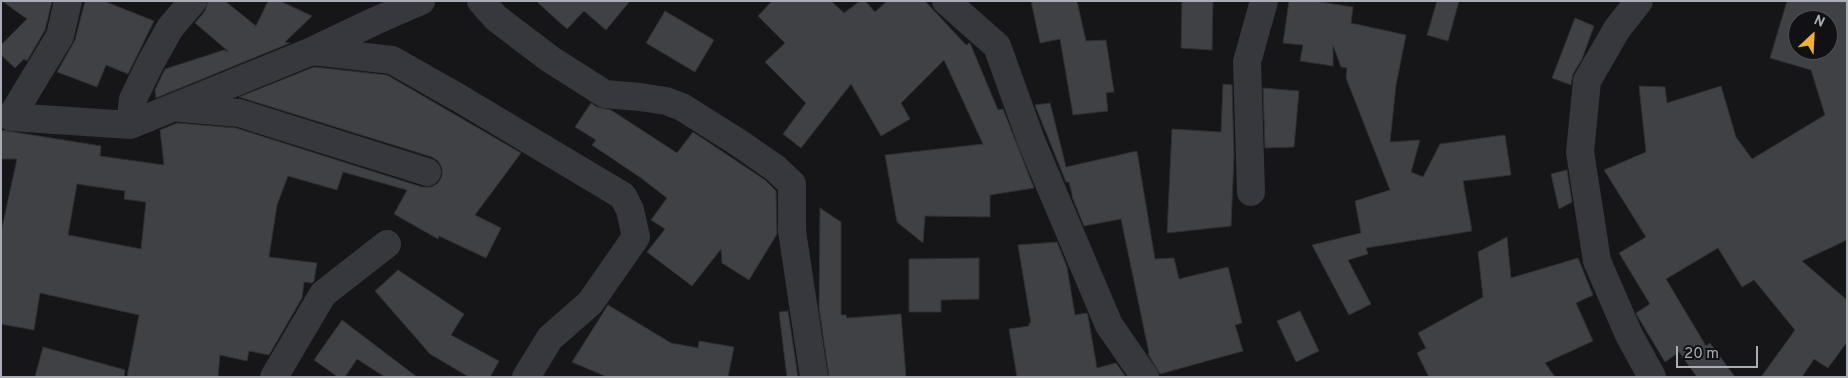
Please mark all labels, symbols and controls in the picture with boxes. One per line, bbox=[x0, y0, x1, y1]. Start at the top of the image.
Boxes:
north arrow bbox=[1788, 10, 1838, 60]
text: N bbox=[1811, 12, 1827, 32]
scale bar bbox=[1678, 336, 1760, 368]
text: 20 m bbox=[1684, 345, 1719, 364]

